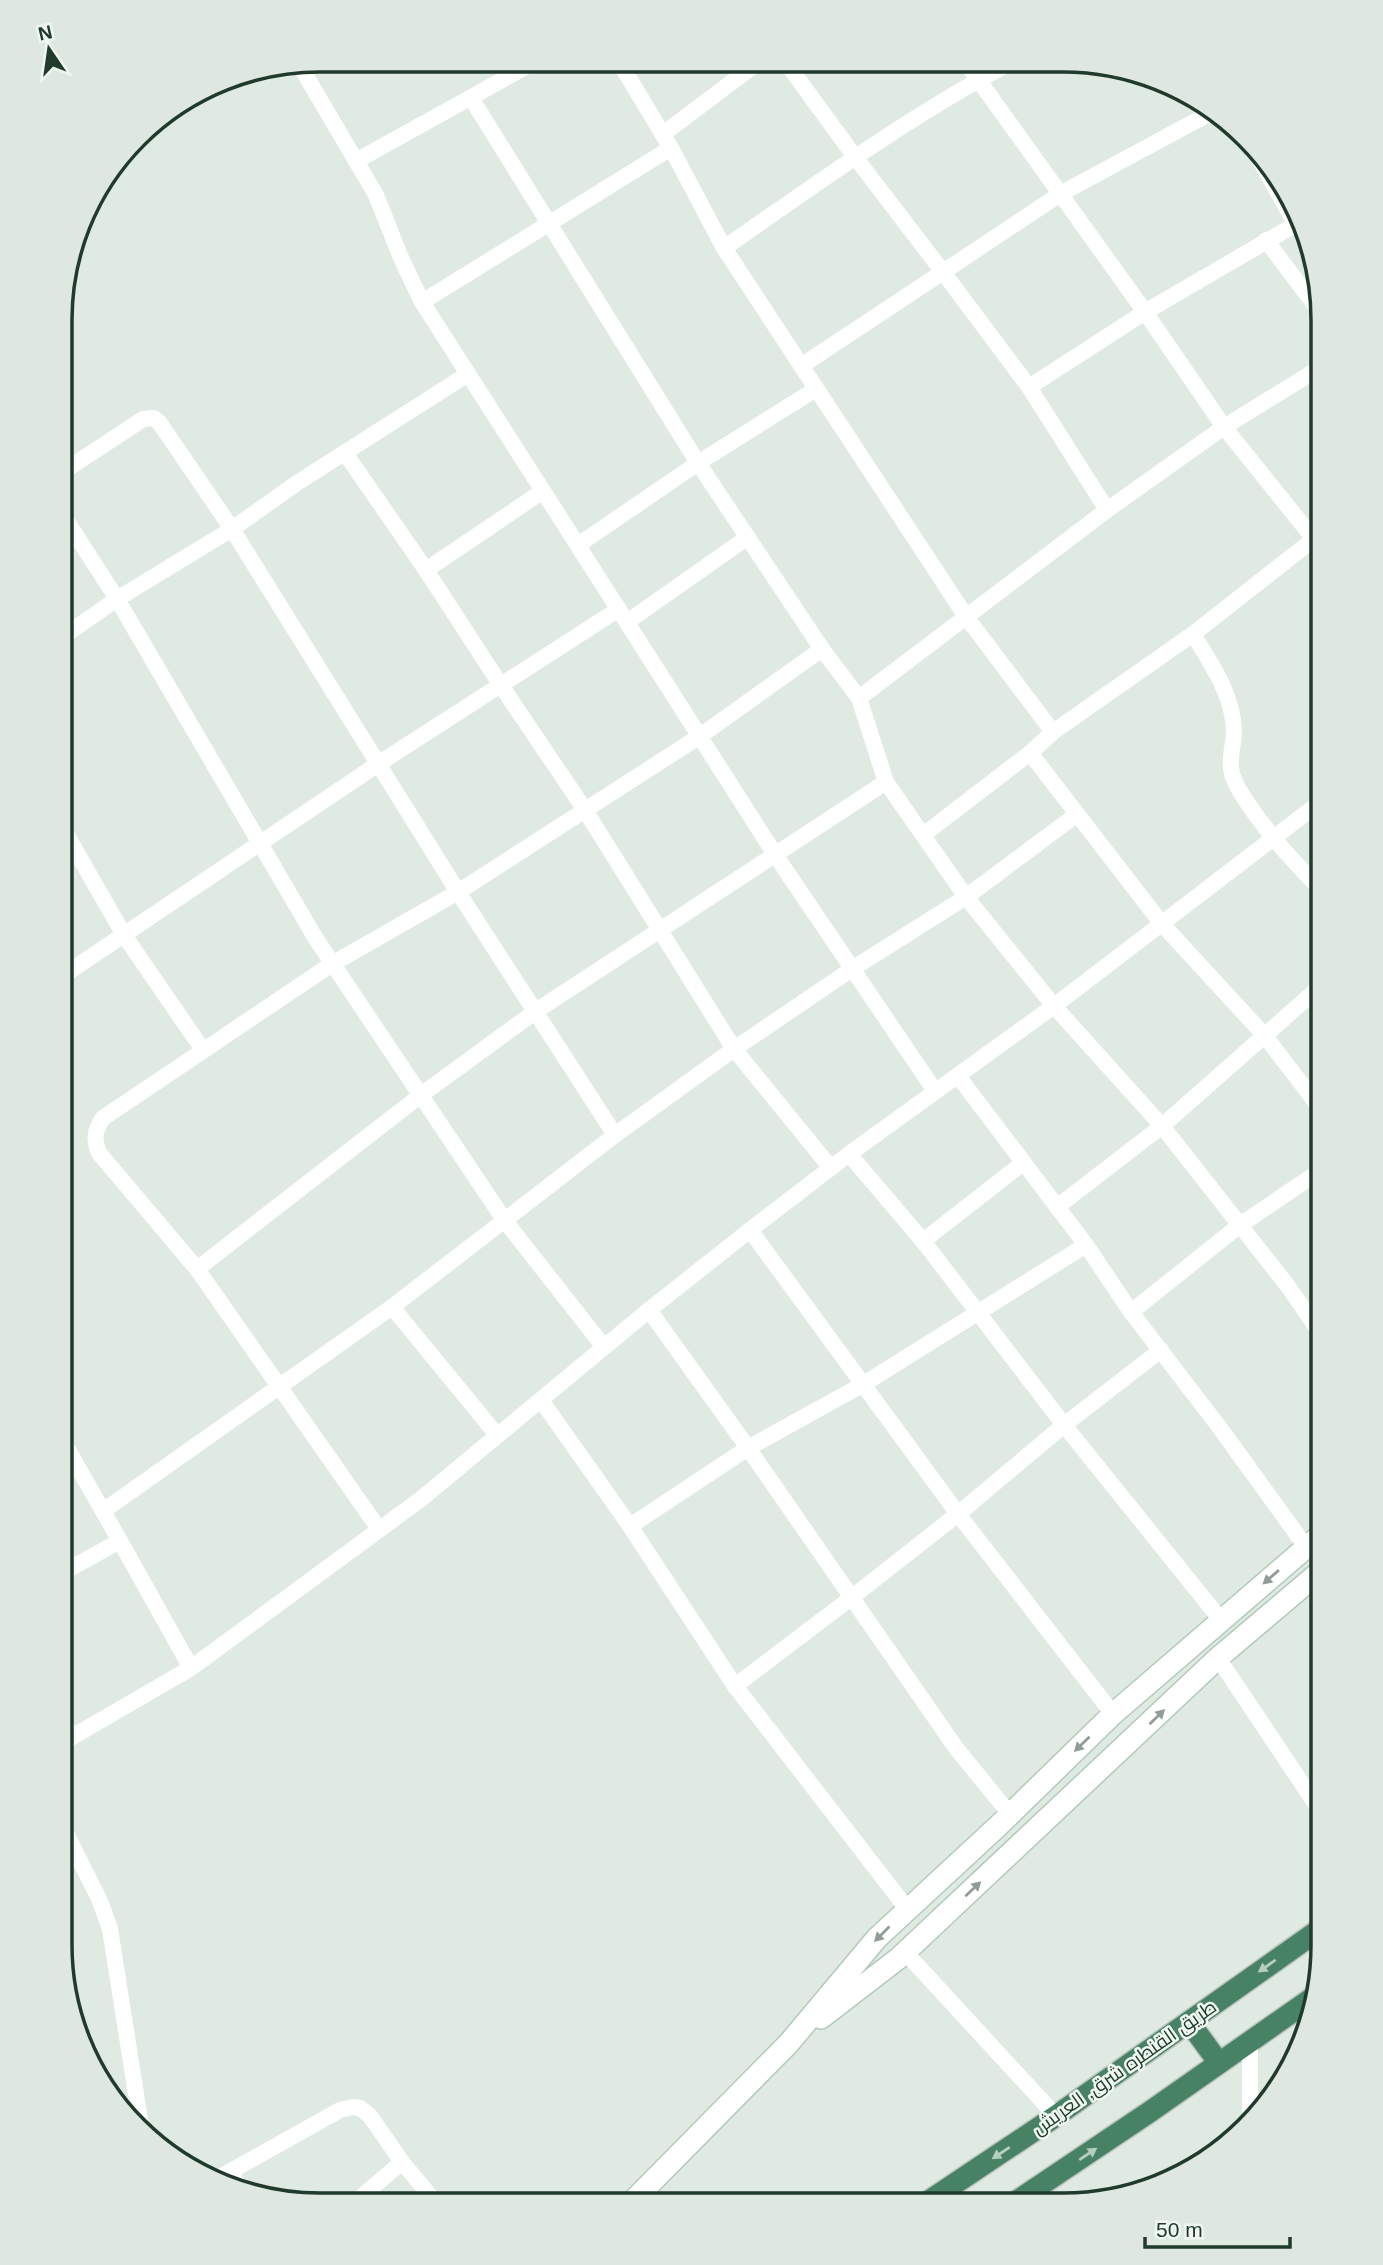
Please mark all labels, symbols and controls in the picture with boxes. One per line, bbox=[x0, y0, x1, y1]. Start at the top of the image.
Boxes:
north arrow bbox=[14, 14, 84, 84]
text: N bbox=[36, 21, 54, 45]
one-way arrow bbox=[1262, 1569, 1279, 1584]
one-way arrow bbox=[1148, 1709, 1165, 1725]
one-way arrow bbox=[1074, 1735, 1091, 1751]
one-way arrow bbox=[964, 1881, 982, 1897]
one-way arrow bbox=[874, 1926, 891, 1942]
one-way arrow bbox=[1258, 1959, 1276, 1973]
street label: طريق القنطره شرق, العريش bbox=[1028, 1996, 1221, 2141]
one-way arrow bbox=[992, 2146, 1010, 2160]
one-way arrow bbox=[1078, 2147, 1098, 2160]
scale bar bbox=[1145, 2206, 1290, 2250]
text: 50 m bbox=[1156, 2218, 1203, 2241]

